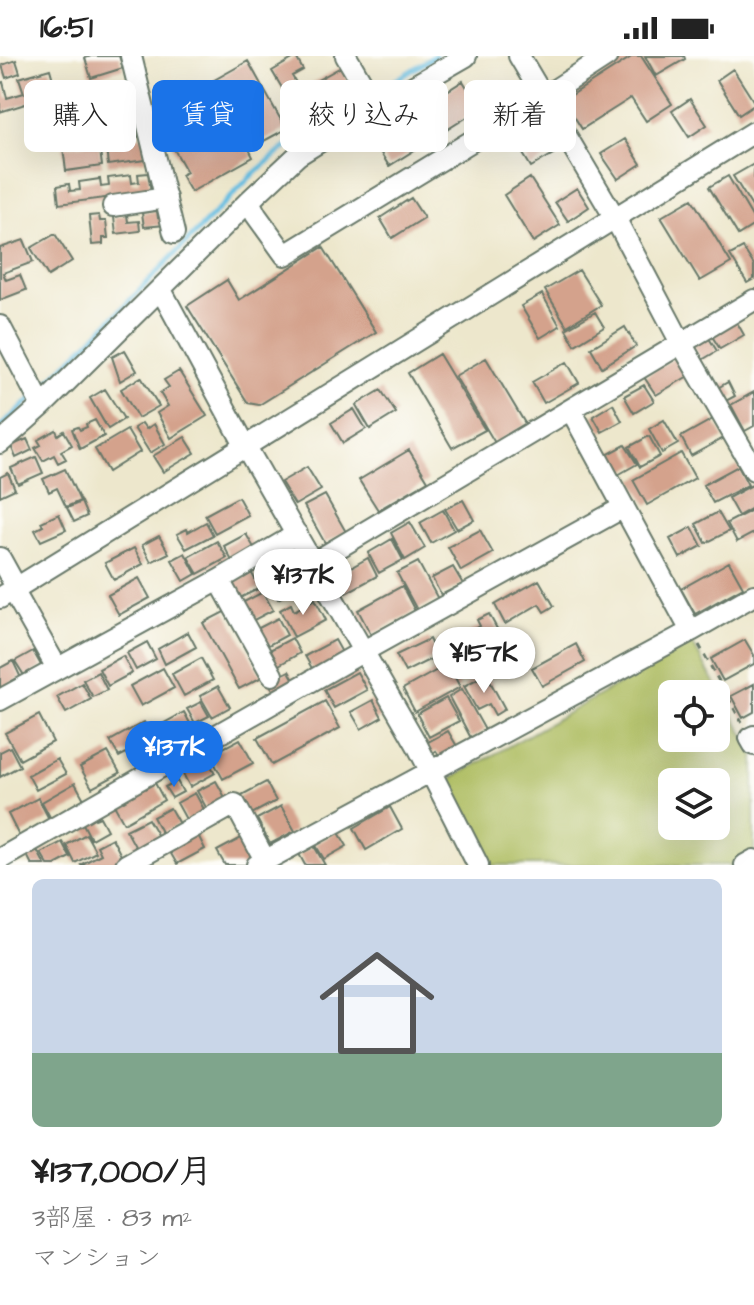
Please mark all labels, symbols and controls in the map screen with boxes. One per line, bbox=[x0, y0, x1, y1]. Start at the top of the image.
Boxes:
text: 16:51 bbox=[40, 7, 93, 49]
chip: 購入 bbox=[24, 80, 136, 152]
chip: 賃貸 bbox=[152, 80, 264, 152]
chip: 絞り込み bbox=[280, 80, 448, 152]
chip: 新着 bbox=[464, 80, 576, 152]
pin: ¥137K bbox=[247, 549, 359, 617]
text: ¥137K bbox=[272, 557, 334, 593]
pin: ¥157K bbox=[428, 627, 540, 695]
text: ¥157K bbox=[450, 635, 518, 671]
map controls bbox=[658, 680, 730, 840]
button: locate bbox=[658, 680, 730, 752]
pin: ¥137K bbox=[118, 721, 230, 789]
text: ¥137K bbox=[143, 729, 205, 765]
button: layers bbox=[658, 768, 730, 840]
icon: home bbox=[305, 931, 449, 1075]
text: ¥137,000/月 bbox=[32, 1148, 213, 1196]
text: 3部屋 · 83 m² bbox=[32, 1200, 192, 1236]
text: マンション bbox=[32, 1240, 161, 1276]

